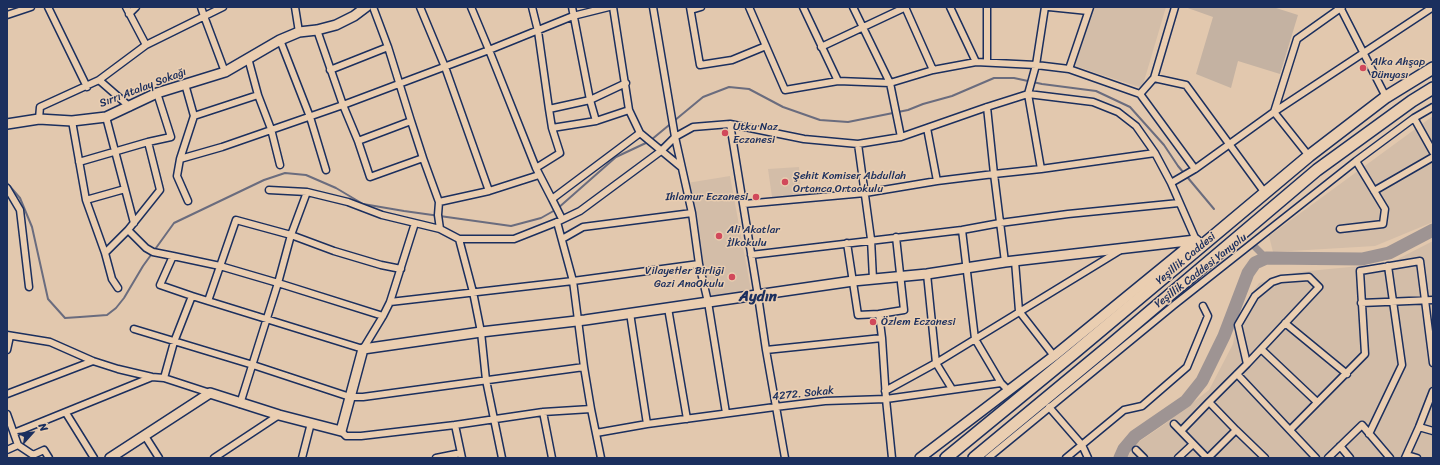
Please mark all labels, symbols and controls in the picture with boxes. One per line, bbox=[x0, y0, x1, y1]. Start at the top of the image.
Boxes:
place label: Alka Ahşap Dünyası bbox=[1371, 55, 1425, 81]
marker: Alka Ahşap Dünyası bbox=[1358, 63, 1368, 73]
street label: Sırrı Atalay Sokağı bbox=[98, 65, 188, 111]
place label: Utku Naz Eczanesi bbox=[733, 120, 778, 146]
marker: Utku Naz Eczanesi bbox=[720, 128, 730, 138]
place label: Şehit Komiser Abdullah Ortanca Ortaokulu bbox=[793, 169, 906, 195]
marker: Şehit Komiser Abdullah Ortanca Ortaokulu bbox=[780, 177, 790, 187]
place label: Ihlamur Eczanesi bbox=[665, 190, 748, 204]
marker: Ihlamur Eczanesi bbox=[751, 192, 761, 202]
place label: Ali Akatlar İlkokulu bbox=[727, 223, 780, 249]
street label: Yeşillik Caddesi bbox=[1153, 230, 1219, 288]
marker: Ali Akatlar İlkokulu bbox=[714, 231, 724, 241]
street label: Yeşillik Caddesi Yanyolu bbox=[1152, 231, 1250, 311]
place label: Vilayetler Birliği Gazi AnaOkulu bbox=[645, 264, 724, 290]
marker: Vilayetler Birliği Gazi AnaOkulu bbox=[727, 272, 737, 282]
district label: Aydın bbox=[739, 288, 777, 306]
place label: Özlem Eczanesi bbox=[881, 315, 956, 329]
marker: Özlem Eczanesi bbox=[868, 317, 878, 327]
street label: 4272. Sokak bbox=[772, 384, 834, 404]
north arrow bbox=[12, 413, 52, 453]
text: N bbox=[33, 420, 53, 435]

